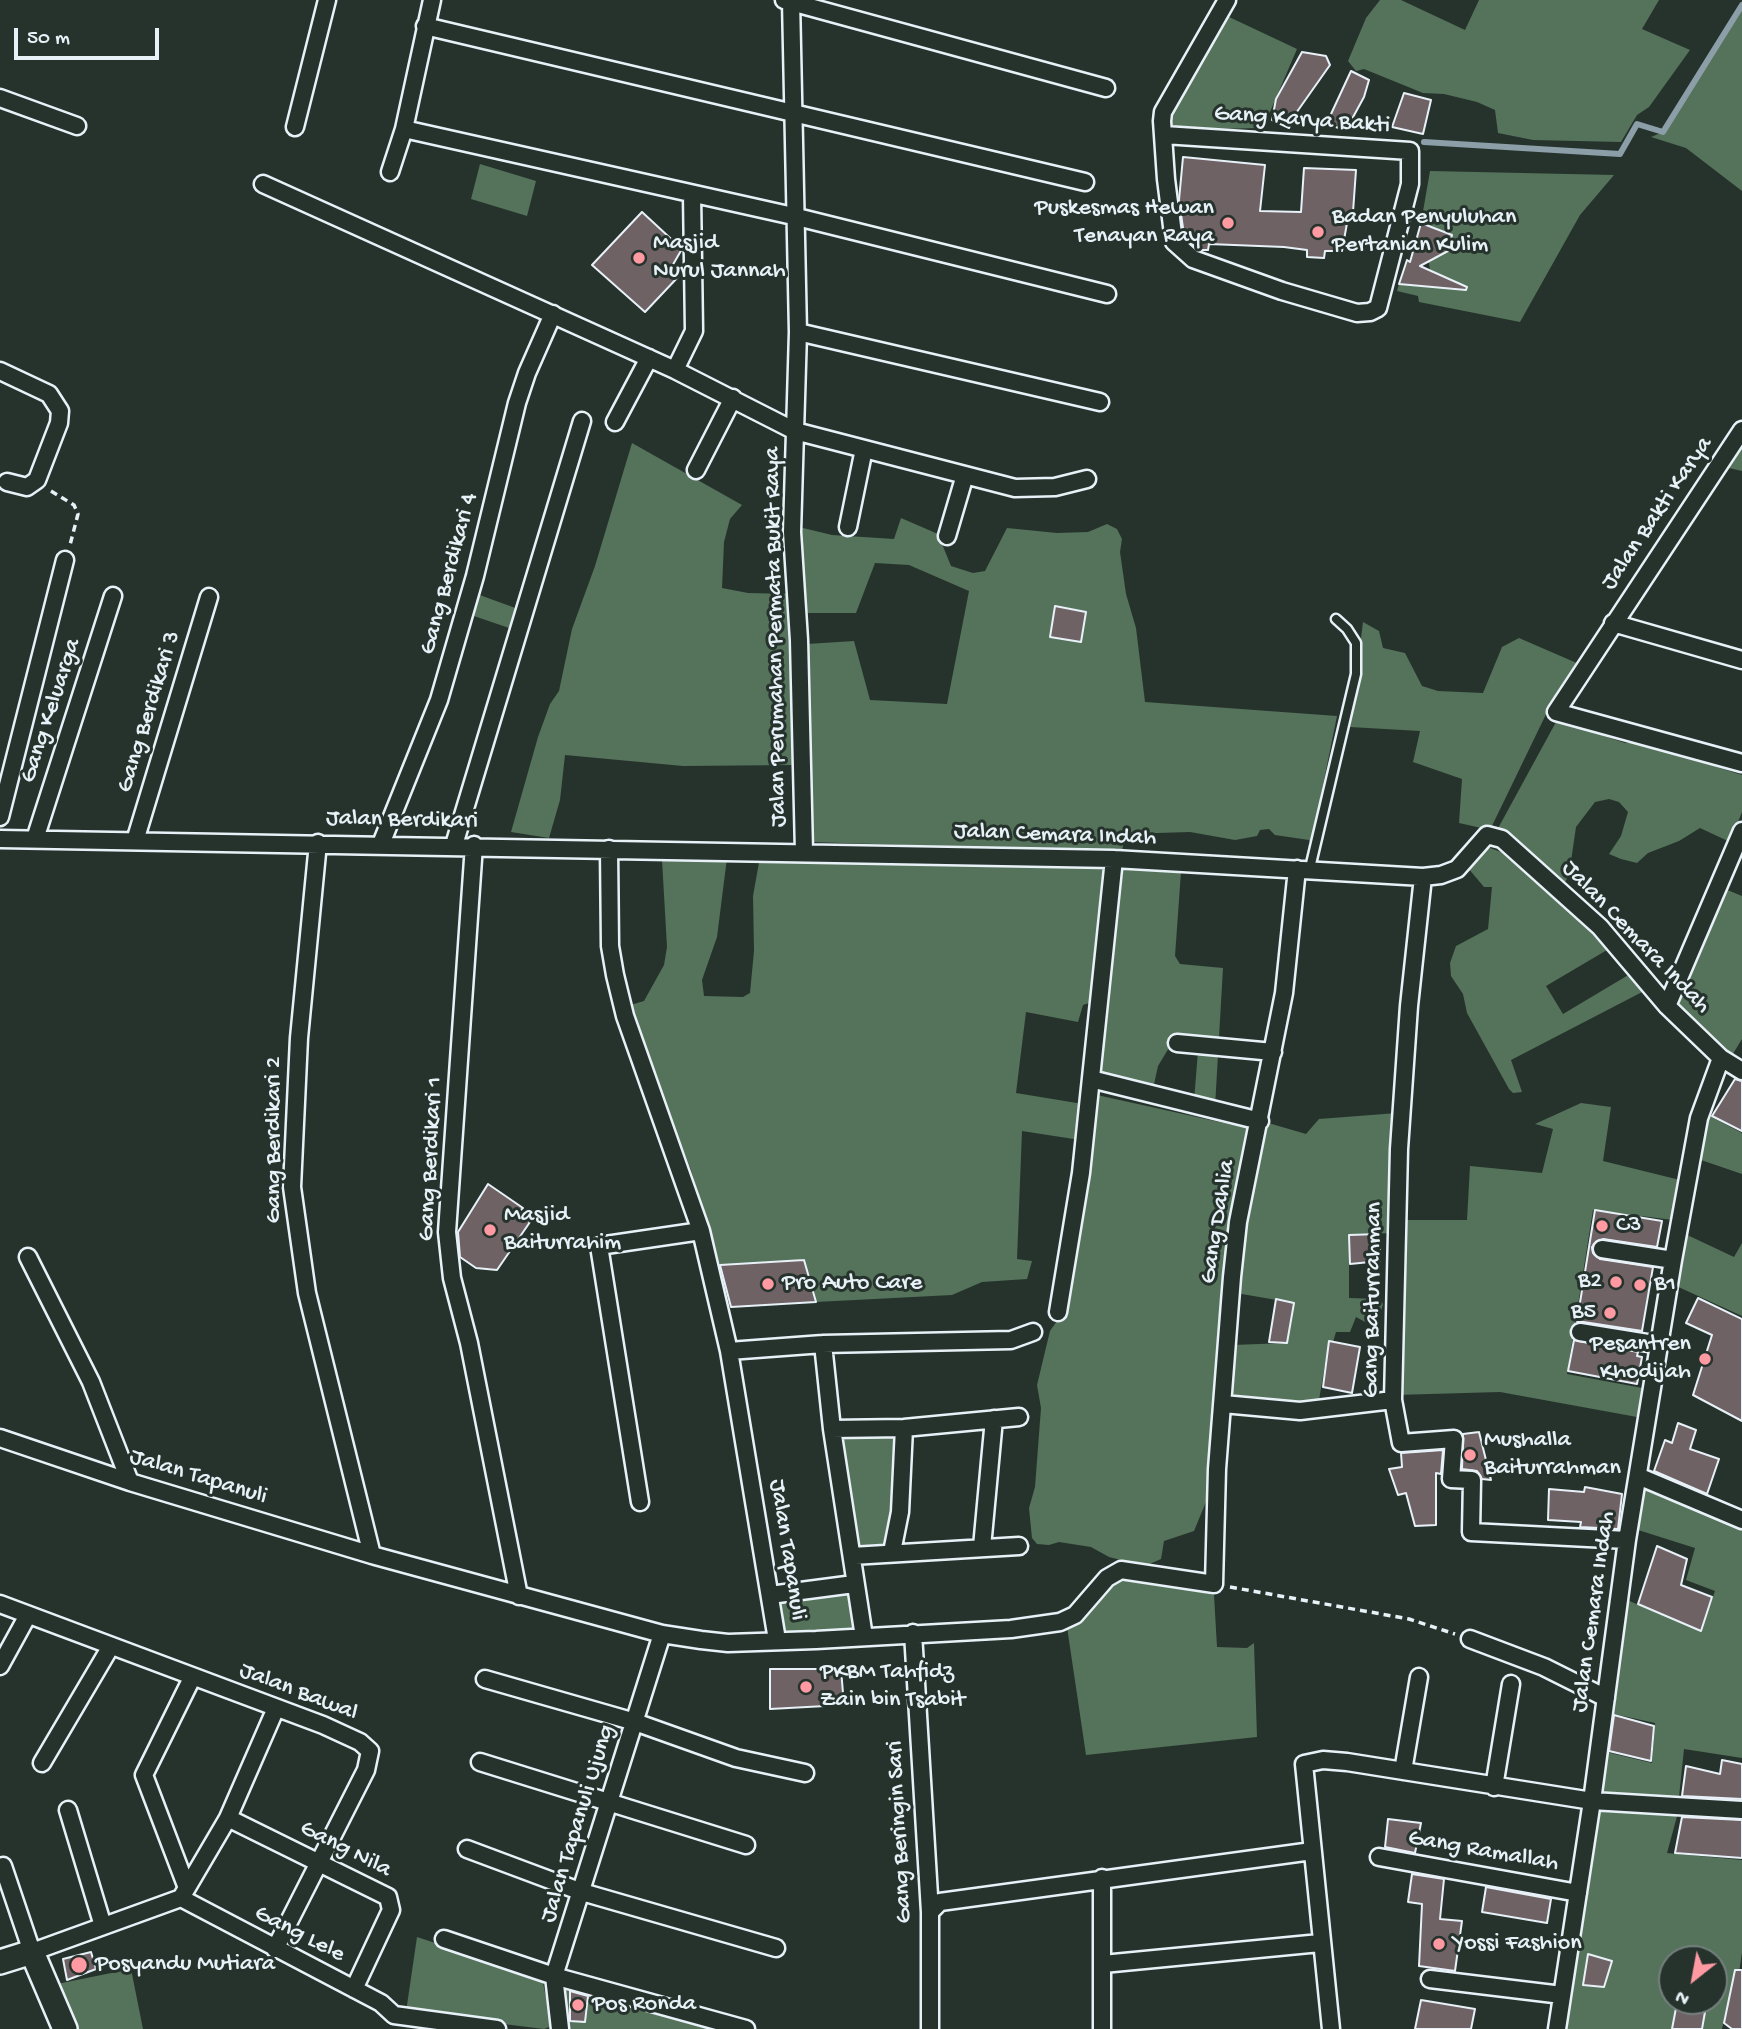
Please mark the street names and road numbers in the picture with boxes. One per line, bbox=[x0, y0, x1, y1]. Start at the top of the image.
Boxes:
street label: Gang Karya Bakti bbox=[1213, 100, 1391, 142]
street label: Jalan Bakti Karya bbox=[1596, 432, 1720, 596]
street label: Jalan Perumahan Permata Bukit Raya bbox=[759, 447, 795, 827]
street label: Gang Berdikari 4 bbox=[415, 490, 485, 658]
street label: Gang Berdikari 3 bbox=[112, 628, 188, 796]
street label: Gang Keluarga bbox=[15, 635, 89, 787]
street label: Jalan Berdikari bbox=[326, 805, 478, 837]
street label: Jalan Cemara Indah bbox=[953, 818, 1157, 854]
street label: Jalan Cemara Indah bbox=[1554, 855, 1716, 1021]
street label: Gang Berdikari 2 bbox=[261, 1057, 289, 1223]
street label: Gang Berdikari 1 bbox=[413, 1076, 451, 1242]
street label: Gang Dahlia bbox=[1195, 1158, 1243, 1286]
street label: Gang Baiturrahman bbox=[1358, 1202, 1390, 1398]
street label: Jalan Tapanuli bbox=[126, 1443, 270, 1513]
street label: Jalan Tapanuli bbox=[761, 1477, 811, 1623]
street label: Jalan Cemara Indah bbox=[1567, 1510, 1623, 1714]
street label: Jalan Bawal bbox=[235, 1657, 361, 1729]
street label: Jalan Tapanuli Ujung bbox=[535, 1722, 623, 1926]
street label: Gang Beringin Sari bbox=[882, 1740, 920, 1924]
street label: Gang Nila bbox=[294, 1815, 396, 1885]
street label: Gang Ramallah bbox=[1406, 1825, 1560, 1879]
street label: Gang Lele bbox=[249, 1900, 349, 1970]

